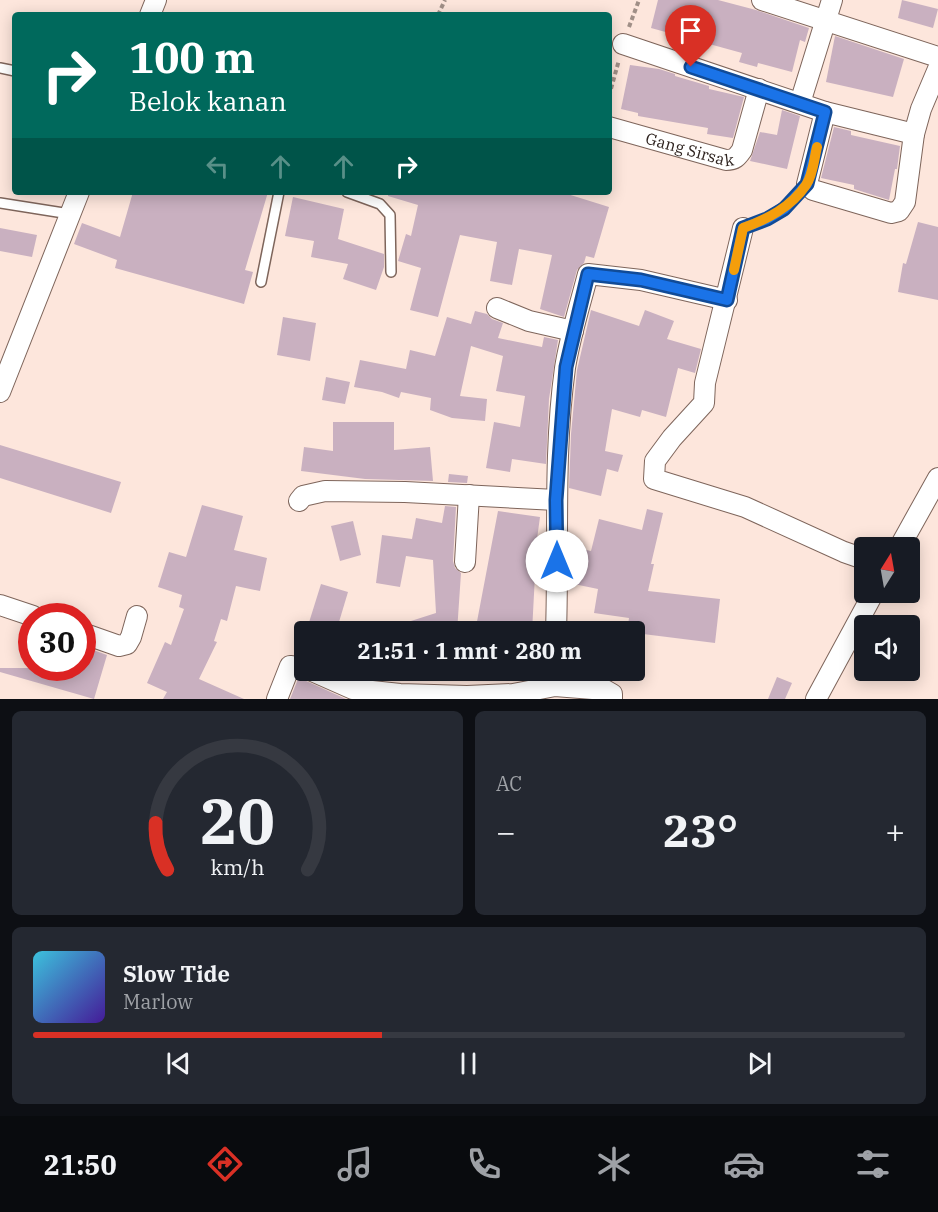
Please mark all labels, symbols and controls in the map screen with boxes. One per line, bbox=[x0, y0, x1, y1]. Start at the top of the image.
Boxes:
pin bbox=[665, 5, 716, 67]
icon: arrive bbox=[674, 14, 707, 47]
text: 100 m bbox=[129, 30, 255, 85]
icon: right bbox=[30, 36, 108, 114]
text: Belok kanan bbox=[129, 83, 287, 118]
street label: Gang Sirsak bbox=[644, 128, 736, 170]
icon: left bbox=[201, 150, 234, 183]
icon: ahead bbox=[264, 150, 297, 183]
icon: ahead bbox=[327, 150, 360, 183]
icon: right bbox=[390, 150, 423, 183]
position arrow bbox=[525, 529, 589, 593]
north arrow bbox=[854, 537, 920, 603]
map controls bbox=[854, 537, 920, 681]
speed limit sign: 30 bbox=[18, 603, 96, 681]
button: sound bbox=[854, 615, 920, 681]
text: 21:51 · 1 mnt · 280 m bbox=[357, 636, 582, 665]
text: AC bbox=[496, 770, 522, 797]
text: 20 bbox=[200, 780, 275, 861]
text: 23° bbox=[663, 801, 738, 859]
text: − bbox=[496, 810, 516, 853]
text: + bbox=[885, 810, 905, 853]
text: km/h bbox=[210, 853, 265, 881]
text: Slow Tide bbox=[123, 959, 230, 988]
text: Marlow bbox=[123, 988, 193, 1015]
icon: previous bbox=[162, 1047, 195, 1080]
icon: pause bbox=[452, 1047, 485, 1080]
icon: next bbox=[743, 1047, 776, 1080]
icon: directions bbox=[204, 1143, 246, 1185]
icon: music bbox=[334, 1143, 376, 1185]
icon: phone bbox=[463, 1143, 505, 1185]
icon: climate bbox=[593, 1143, 635, 1185]
icon: car bbox=[723, 1143, 765, 1185]
icon: filters bbox=[852, 1143, 894, 1185]
text: 21:50 bbox=[44, 1147, 117, 1182]

